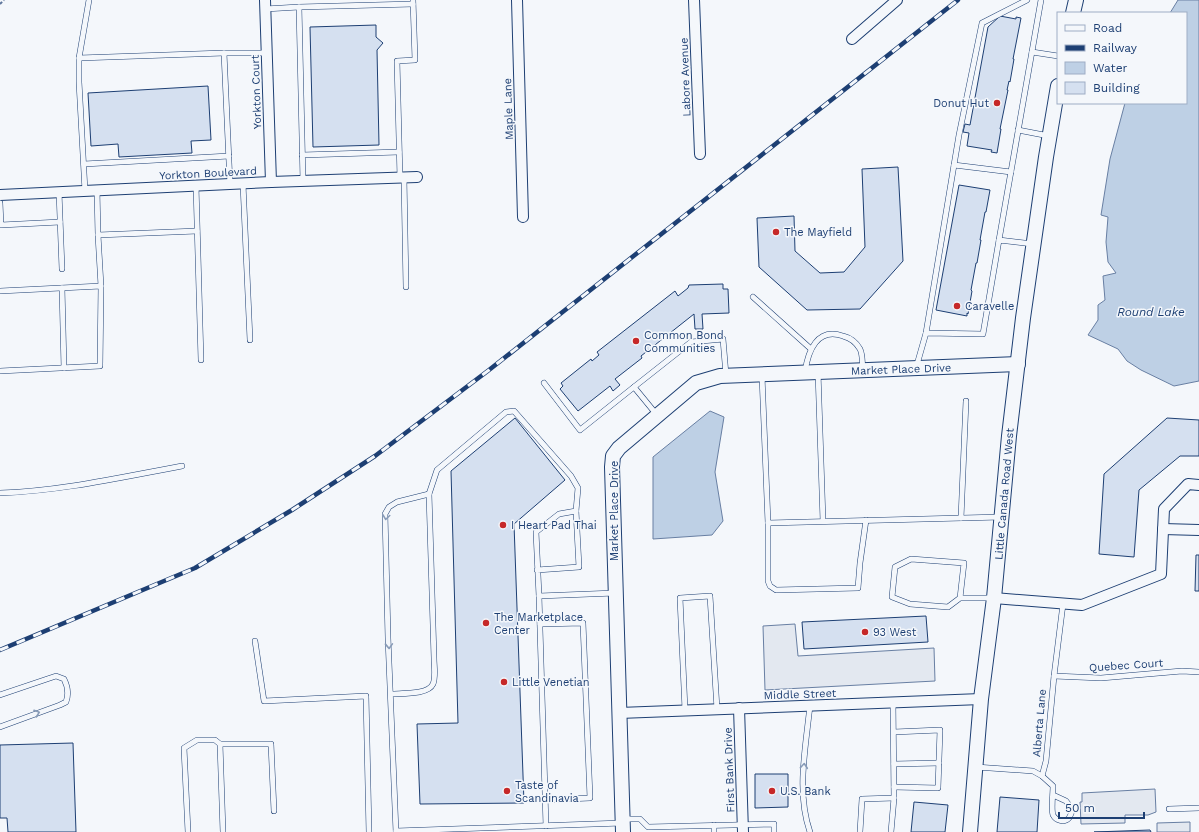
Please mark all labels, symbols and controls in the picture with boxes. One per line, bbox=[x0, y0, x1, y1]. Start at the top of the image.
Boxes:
legend bbox=[1057, 12, 1187, 104]
text: Road bbox=[1093, 21, 1122, 35]
street label: Labore Avenue bbox=[678, 37, 693, 117]
text: Railway bbox=[1093, 41, 1138, 55]
street label: Yorkton Court bbox=[249, 54, 264, 129]
text: Water bbox=[1093, 61, 1128, 75]
street label: Maple Lane bbox=[501, 78, 516, 140]
text: Building bbox=[1093, 81, 1140, 95]
place label: Donut Hut bbox=[933, 97, 989, 110]
marker: Donut Hut bbox=[992, 98, 1002, 108]
street label: Yorkton Boulevard bbox=[159, 164, 257, 183]
place label: The Mayfield bbox=[784, 226, 852, 239]
marker: The Mayfield bbox=[771, 227, 781, 237]
place label: Caravelle bbox=[965, 300, 1014, 313]
marker: Caravelle bbox=[952, 301, 962, 311]
water label: Round Lake bbox=[1117, 305, 1185, 319]
place label: Common Bond Communities bbox=[644, 329, 724, 355]
marker: Common Bond Communities bbox=[631, 336, 641, 346]
street label: Market Place Drive bbox=[851, 361, 951, 378]
street label: Little Canada Road West bbox=[992, 427, 1017, 560]
street label: Market Place Drive bbox=[608, 461, 621, 561]
one-way arrow bbox=[382, 513, 391, 520]
place label: I Heart Pad Thai bbox=[511, 519, 597, 532]
marker: I Heart Pad Thai bbox=[498, 520, 508, 530]
place label: The Marketplace Center bbox=[494, 611, 583, 637]
marker: The Marketplace Center bbox=[481, 618, 491, 628]
place label: 93 West bbox=[873, 626, 917, 639]
marker: 93 West bbox=[860, 627, 870, 637]
one-way arrow bbox=[384, 643, 393, 649]
street label: Quebec Court bbox=[1089, 656, 1164, 675]
place label: Little Venetian bbox=[512, 676, 590, 689]
marker: Little Venetian bbox=[499, 677, 509, 687]
street label: Middle Street bbox=[763, 687, 837, 702]
street label: Alberta Lane bbox=[1030, 688, 1049, 758]
one-way arrow bbox=[33, 710, 40, 718]
street label: First Bank Drive bbox=[722, 727, 737, 813]
one-way arrow bbox=[799, 763, 808, 769]
place label: Taste of Scandinavia bbox=[515, 779, 579, 805]
place label: U.S. Bank bbox=[780, 785, 831, 798]
marker: Taste of Scandinavia bbox=[502, 786, 512, 796]
marker: U.S. Bank bbox=[767, 786, 777, 796]
scale bar bbox=[1059, 794, 1144, 820]
text: 50 m bbox=[1065, 801, 1095, 815]

